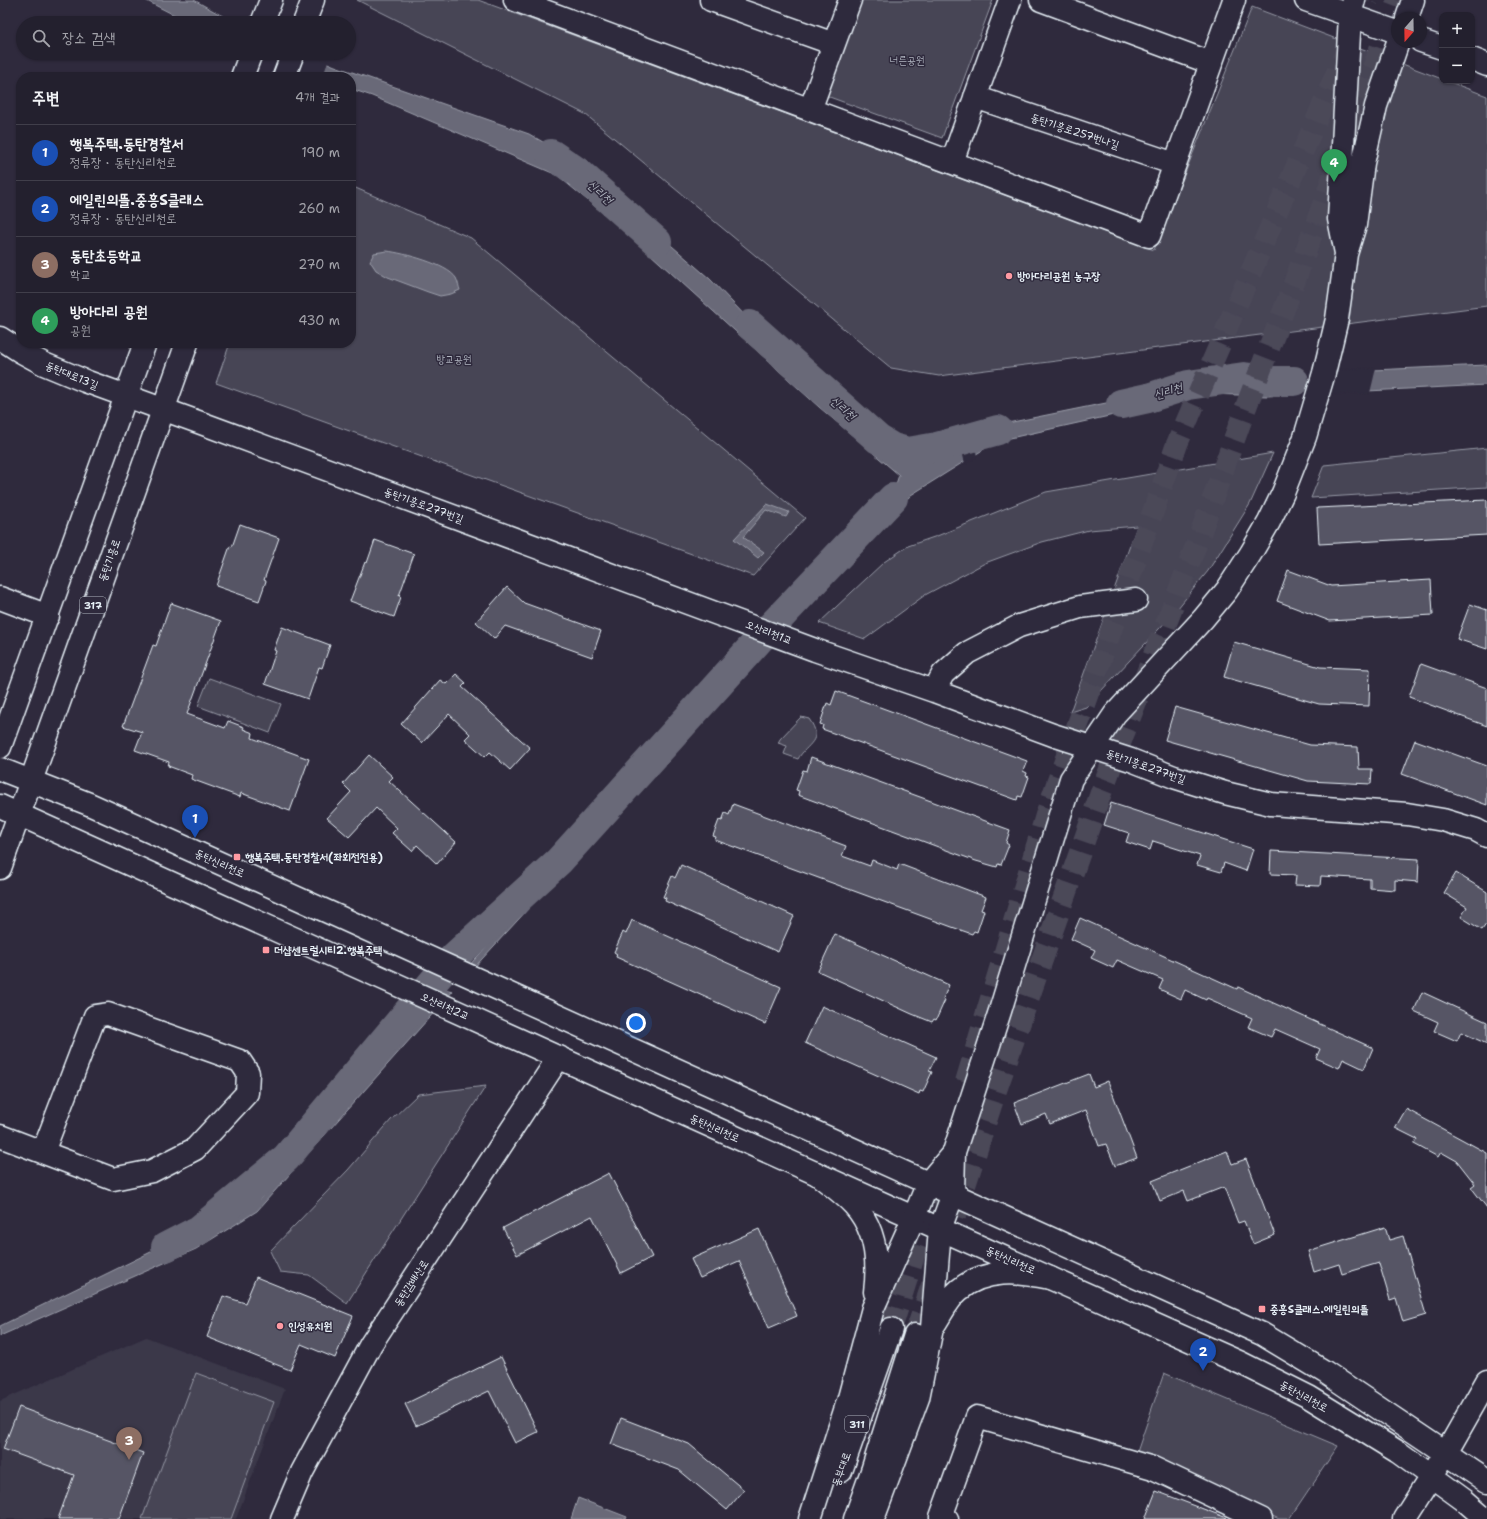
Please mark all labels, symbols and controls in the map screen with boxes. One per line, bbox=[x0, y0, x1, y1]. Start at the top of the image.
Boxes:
north arrow bbox=[1391, 12, 1427, 48]
map controls bbox=[1439, 12, 1475, 84]
button: + bbox=[1439, 12, 1475, 48]
search box bbox=[16, 16, 356, 60]
icon: search bbox=[30, 27, 52, 49]
text: 장소 검색 bbox=[62, 28, 115, 48]
button: − bbox=[1439, 48, 1475, 84]
park label: 너른공원 bbox=[889, 53, 925, 68]
text: 주변 bbox=[32, 87, 59, 109]
text: 4개 결과 bbox=[295, 89, 340, 106]
street label: 동탄기흥로257번나길 bbox=[1029, 110, 1121, 153]
text: 행복주택.동탄경찰서 bbox=[70, 134, 183, 154]
text: 1 bbox=[42, 144, 48, 161]
text: 190 m bbox=[301, 144, 340, 161]
pin: 4 bbox=[1321, 149, 1347, 182]
text: 정류장 · 동탄신리천로 bbox=[70, 154, 177, 171]
water label: 신리천 bbox=[584, 176, 617, 209]
text: 에일린의뜰.중흥S클래스 bbox=[70, 190, 204, 210]
text: 2 bbox=[40, 200, 50, 217]
text: 260 m bbox=[298, 200, 340, 217]
text: 정류장 · 동탄신리천로 bbox=[70, 210, 177, 227]
text: 동탄초등학교 bbox=[70, 246, 142, 266]
text: 3 bbox=[40, 256, 50, 273]
text: 270 m bbox=[298, 256, 340, 273]
text: 학교 bbox=[70, 266, 91, 283]
place label: 방아다리공원 농구장 bbox=[1017, 269, 1101, 284]
marker: 방아다리공원 농구장 bbox=[1004, 271, 1014, 281]
text: 방아다리 공원 bbox=[70, 302, 148, 322]
text: 4 bbox=[40, 312, 50, 329]
text: 430 m bbox=[298, 312, 340, 329]
text: 공원 bbox=[70, 322, 91, 339]
park label: 방교공원 bbox=[436, 352, 472, 367]
street label: 동탄대로13길 bbox=[43, 358, 101, 393]
water label: 신리천 bbox=[1152, 379, 1185, 403]
water label: 신리천 bbox=[827, 392, 860, 425]
street label: 동탄기흥로277번길 bbox=[382, 484, 466, 527]
street label: 동탄기흥로 bbox=[95, 537, 124, 584]
road number: 317 bbox=[80, 597, 106, 613]
street label: 오산리천1교 bbox=[743, 617, 794, 648]
street label: 동탄기흥로277번길 bbox=[1104, 746, 1188, 787]
pin: 1 bbox=[182, 805, 208, 838]
street label: 동탄신리천로 bbox=[192, 846, 247, 881]
place label: 행복주택.동탄경찰서(좌회전전용) bbox=[245, 850, 383, 865]
marker: 행복주택.동탄경찰서(좌회전전용) bbox=[232, 852, 242, 862]
place label: 더샵센트럴시티2.행복주택 bbox=[274, 943, 382, 958]
marker: 더샵센트럴시티2.행복주택 bbox=[261, 945, 271, 955]
street label: 오산리천2교 bbox=[418, 989, 472, 1024]
your location bbox=[626, 1013, 646, 1033]
street label: 동탄신리천로 bbox=[687, 1111, 742, 1146]
street label: 동탄신리천로 bbox=[983, 1243, 1038, 1278]
street label: 동탄감배산로 bbox=[391, 1257, 432, 1310]
place label: 중흥S클래스.에일린의뜰 bbox=[1270, 1302, 1368, 1317]
marker: 중흥S클래스.에일린의뜰 bbox=[1257, 1304, 1267, 1314]
place label: 인성유치원 bbox=[288, 1319, 332, 1334]
marker: 인성유치원 bbox=[275, 1321, 285, 1331]
pin: 2 bbox=[1190, 1338, 1216, 1371]
street label: 동탄신리천로 bbox=[1277, 1377, 1331, 1416]
road number: 311 bbox=[845, 1416, 869, 1432]
pin: 3 bbox=[116, 1427, 142, 1460]
street label: 동부대로 bbox=[828, 1450, 855, 1488]

